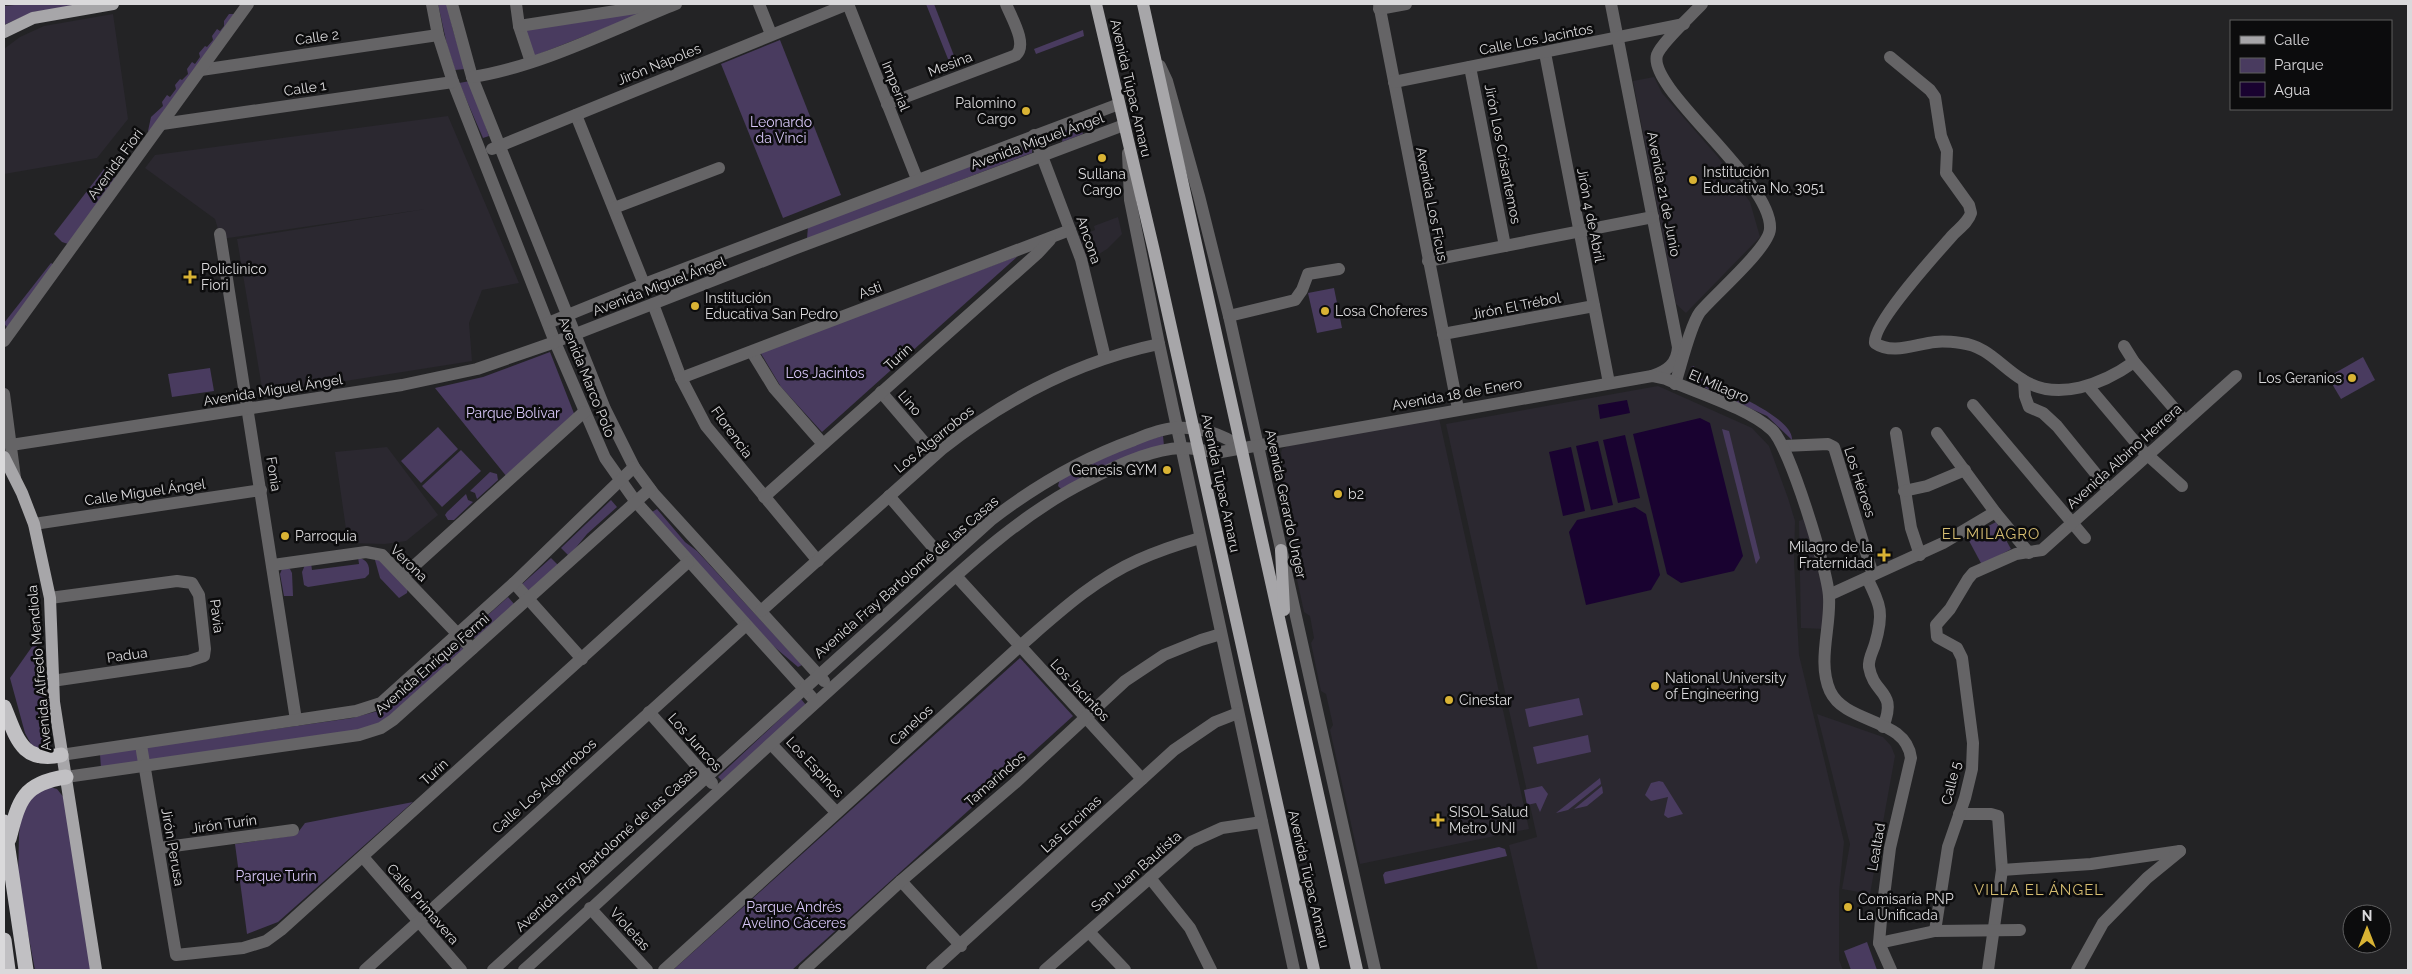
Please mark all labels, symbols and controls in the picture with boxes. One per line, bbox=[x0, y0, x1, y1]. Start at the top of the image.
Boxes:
street label: Avenida Túpac Amaru bbox=[1107, 17, 1155, 159]
street label: Calle Los Jacintos bbox=[1478, 20, 1595, 58]
legend bbox=[2230, 20, 2392, 110]
street label: Calle 2 bbox=[294, 26, 340, 48]
text: Calle bbox=[2274, 31, 2310, 49]
street label: Jirón Nápoles bbox=[615, 40, 703, 88]
street label: Mesina bbox=[926, 48, 974, 80]
text: Parque bbox=[2274, 56, 2324, 74]
street label: Imperial bbox=[879, 59, 913, 114]
street label: Calle 1 bbox=[283, 77, 327, 99]
text: Agua bbox=[2274, 81, 2310, 99]
street label: Jirón Los Crisantemos bbox=[1482, 83, 1524, 225]
place label: Palomino Cargo bbox=[955, 95, 1016, 127]
marker: Palomino Cargo bbox=[1020, 105, 1032, 117]
street label: Avenida Miguel Ángel bbox=[968, 108, 1106, 173]
park label: Leonardo da Vinci bbox=[750, 114, 812, 146]
street label: Avenida Fiori bbox=[84, 126, 146, 202]
street label: Avenida 21 de Junio bbox=[1644, 130, 1684, 258]
street label: Avenida Los Ficus bbox=[1413, 145, 1451, 263]
marker: Sullana Cargo bbox=[1096, 152, 1108, 164]
place label: Institución Educativa No. 3051 bbox=[1703, 164, 1824, 196]
place label: Sullana Cargo bbox=[1078, 166, 1126, 198]
street label: Jirón 4 de Abril bbox=[1574, 167, 1608, 264]
marker: Institución Educativa No. 3051 bbox=[1687, 174, 1699, 186]
street label: Ancona bbox=[1073, 214, 1105, 266]
street label: Avenida Miguel Ángel bbox=[590, 252, 728, 319]
place label: Policlinico Fiori bbox=[201, 261, 266, 293]
marker: Policlinico Fiori bbox=[183, 270, 197, 284]
street label: Asti bbox=[856, 278, 884, 302]
street label: Jirón El Trébol bbox=[1470, 289, 1562, 322]
place label: Institución Educativa San Pedro bbox=[705, 290, 838, 322]
marker: Institución Educativa San Pedro bbox=[689, 300, 701, 312]
place label: Losa Choferes bbox=[1335, 303, 1428, 319]
marker: Losa Choferes bbox=[1319, 305, 1331, 317]
street label: Avenida Marco Polo bbox=[555, 314, 619, 440]
street label: Turín bbox=[881, 340, 915, 374]
park label: Los Jacintos bbox=[785, 365, 865, 381]
street label: El Milagro bbox=[1686, 366, 1752, 406]
street label: Avenida Miguel Ángel bbox=[202, 370, 344, 409]
place label: Los Geranios bbox=[2258, 370, 2342, 386]
marker: Los Geranios bbox=[2346, 372, 2358, 384]
street label: Avenida 18 de Enero bbox=[1391, 375, 1523, 413]
street label: Lino bbox=[895, 387, 925, 419]
street label: Avenida Albino Herrera bbox=[2063, 400, 2185, 512]
street label: Los Algarrobos bbox=[891, 402, 977, 476]
street label: Florencia bbox=[708, 403, 756, 461]
park label: Parque Bolívar bbox=[466, 405, 560, 421]
street label: Avenida Túpac Amaru bbox=[1199, 412, 1243, 554]
street label: Avenida Gerardo Unger bbox=[1262, 428, 1310, 580]
street label: Los Héroes bbox=[1841, 445, 1879, 519]
street label: Fonia bbox=[263, 455, 285, 493]
place label: Genesis GYM bbox=[1071, 462, 1157, 478]
marker: Genesis GYM bbox=[1161, 464, 1173, 476]
street label: Calle Miguel Ángel bbox=[83, 475, 207, 508]
place label: b2 bbox=[1348, 486, 1364, 502]
marker: b2 bbox=[1332, 488, 1344, 500]
street label: Avenida Fray Bartolomé de las Casas bbox=[811, 493, 1001, 661]
district label: EL MILAGRO bbox=[1942, 525, 2040, 543]
place label: Parroquia bbox=[295, 528, 357, 544]
marker: Parroquia bbox=[279, 530, 291, 542]
place label: Milagro de la Fraternidad bbox=[1789, 539, 1873, 571]
street label: Verona bbox=[387, 541, 431, 585]
marker: Milagro de la Fraternidad bbox=[1877, 548, 1891, 562]
street label: Avenida Alfredo Mendiola bbox=[24, 584, 54, 752]
street label: Pavia bbox=[207, 598, 227, 634]
street label: Avenida Enrique Fermi bbox=[372, 610, 492, 718]
street label: Padua bbox=[106, 644, 148, 666]
street label: Los Jacintos bbox=[1047, 656, 1113, 725]
place label: National University of Engineering bbox=[1665, 670, 1787, 702]
marker: National University of Engineering bbox=[1649, 680, 1661, 692]
place label: Cinestar bbox=[1459, 692, 1512, 708]
marker: Cinestar bbox=[1443, 694, 1455, 706]
street label: Canelos bbox=[886, 701, 936, 749]
street label: Los Juncos bbox=[665, 710, 725, 774]
street label: Los Espinos bbox=[783, 733, 847, 801]
street label: Calle Los Algarrobos bbox=[489, 735, 599, 837]
street label: Tamarindos bbox=[961, 748, 1029, 810]
street label: Turín bbox=[417, 755, 451, 789]
street label: Calle 5 bbox=[1938, 759, 1964, 806]
street label: Avenida Fray Bartolomé de las Casas bbox=[512, 763, 700, 935]
street label: Las Encinas bbox=[1038, 792, 1104, 856]
place label: SISOL Salud Metro UNI bbox=[1449, 804, 1528, 836]
street label: Jirón Perusa bbox=[158, 807, 188, 887]
street label: Avenida Túpac Amaru bbox=[1285, 808, 1333, 950]
street label: Jirón Turín bbox=[190, 811, 258, 837]
marker: SISOL Salud Metro UNI bbox=[1431, 813, 1445, 827]
street label: Lealtad bbox=[1864, 822, 1888, 872]
street label: San Juan Bautista bbox=[1088, 828, 1184, 914]
street label: Calle Primavera bbox=[384, 860, 462, 948]
park label: Parque Turin bbox=[235, 868, 317, 884]
district label: VILLA EL ÁNGEL bbox=[1974, 881, 2104, 899]
place label: Comisaría PNP La Unificada bbox=[1858, 891, 1954, 923]
park label: Parque Andrés Avelino Cáceres bbox=[742, 899, 846, 931]
marker: Comisaría PNP La Unificada bbox=[1842, 901, 1854, 913]
street label: Violetas bbox=[607, 904, 653, 954]
north arrow bbox=[2342, 904, 2392, 954]
text: N bbox=[2362, 908, 2372, 924]

